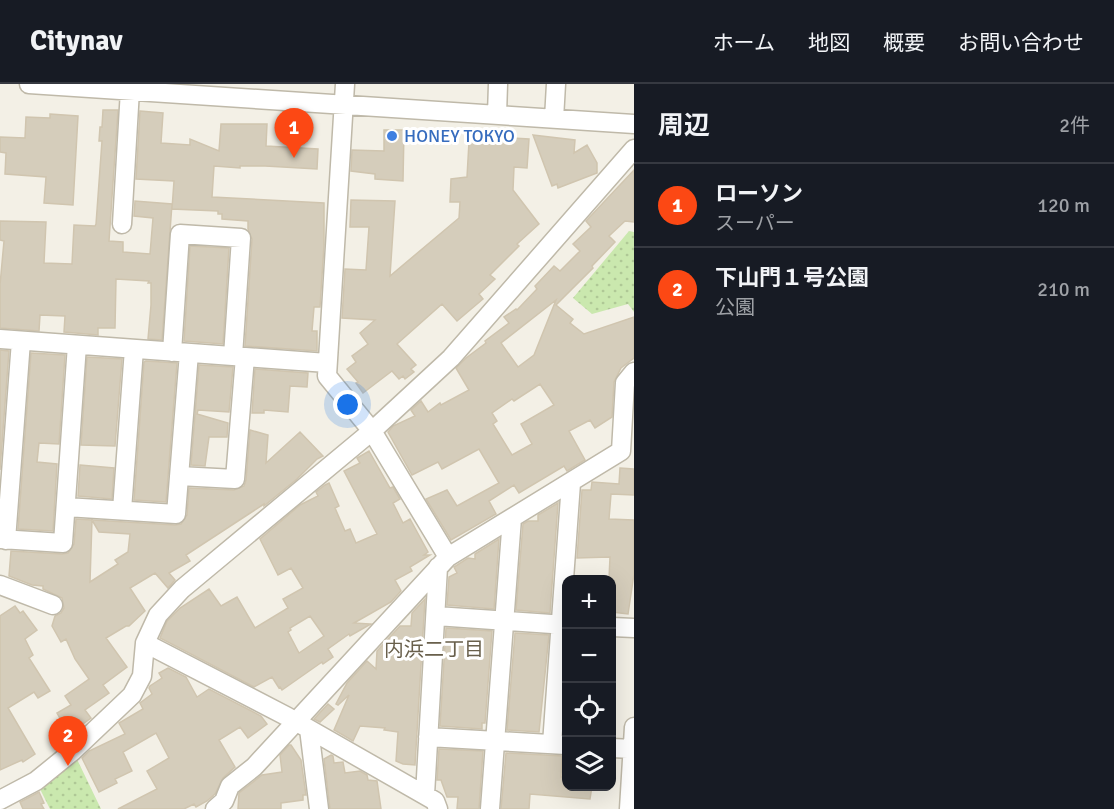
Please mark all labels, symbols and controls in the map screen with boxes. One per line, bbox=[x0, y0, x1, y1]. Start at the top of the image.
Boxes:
text: Citynav bbox=[30, 24, 123, 58]
text: ホーム bbox=[713, 30, 775, 56]
text: 地図 bbox=[808, 30, 850, 56]
text: 概要 bbox=[883, 30, 925, 56]
text: お問い合わせ bbox=[958, 30, 1084, 56]
pin: 1 bbox=[274, 109, 314, 158]
text: 周辺 bbox=[658, 110, 710, 142]
text: 2件 bbox=[1059, 113, 1090, 138]
place label: HONEY TOKYO bbox=[404, 125, 515, 147]
marker: HONEY TOKYO bbox=[385, 129, 399, 143]
text: ローソン bbox=[715, 180, 803, 207]
text: 1 bbox=[672, 193, 683, 218]
text: 120 m bbox=[1037, 193, 1090, 218]
text: スーパー bbox=[715, 211, 795, 236]
text: 下山門１号公園 bbox=[715, 264, 869, 291]
text: 2 bbox=[672, 277, 683, 302]
text: 210 m bbox=[1037, 277, 1090, 302]
text: 公園 bbox=[715, 295, 755, 320]
your location bbox=[333, 390, 362, 419]
map controls bbox=[562, 575, 616, 791]
button: + bbox=[562, 575, 616, 629]
button: − bbox=[562, 629, 616, 683]
district label: 内浜二丁目 bbox=[384, 637, 484, 662]
button: locate bbox=[562, 683, 616, 737]
pin: 2 bbox=[48, 716, 88, 766]
button: layers bbox=[562, 737, 616, 791]

